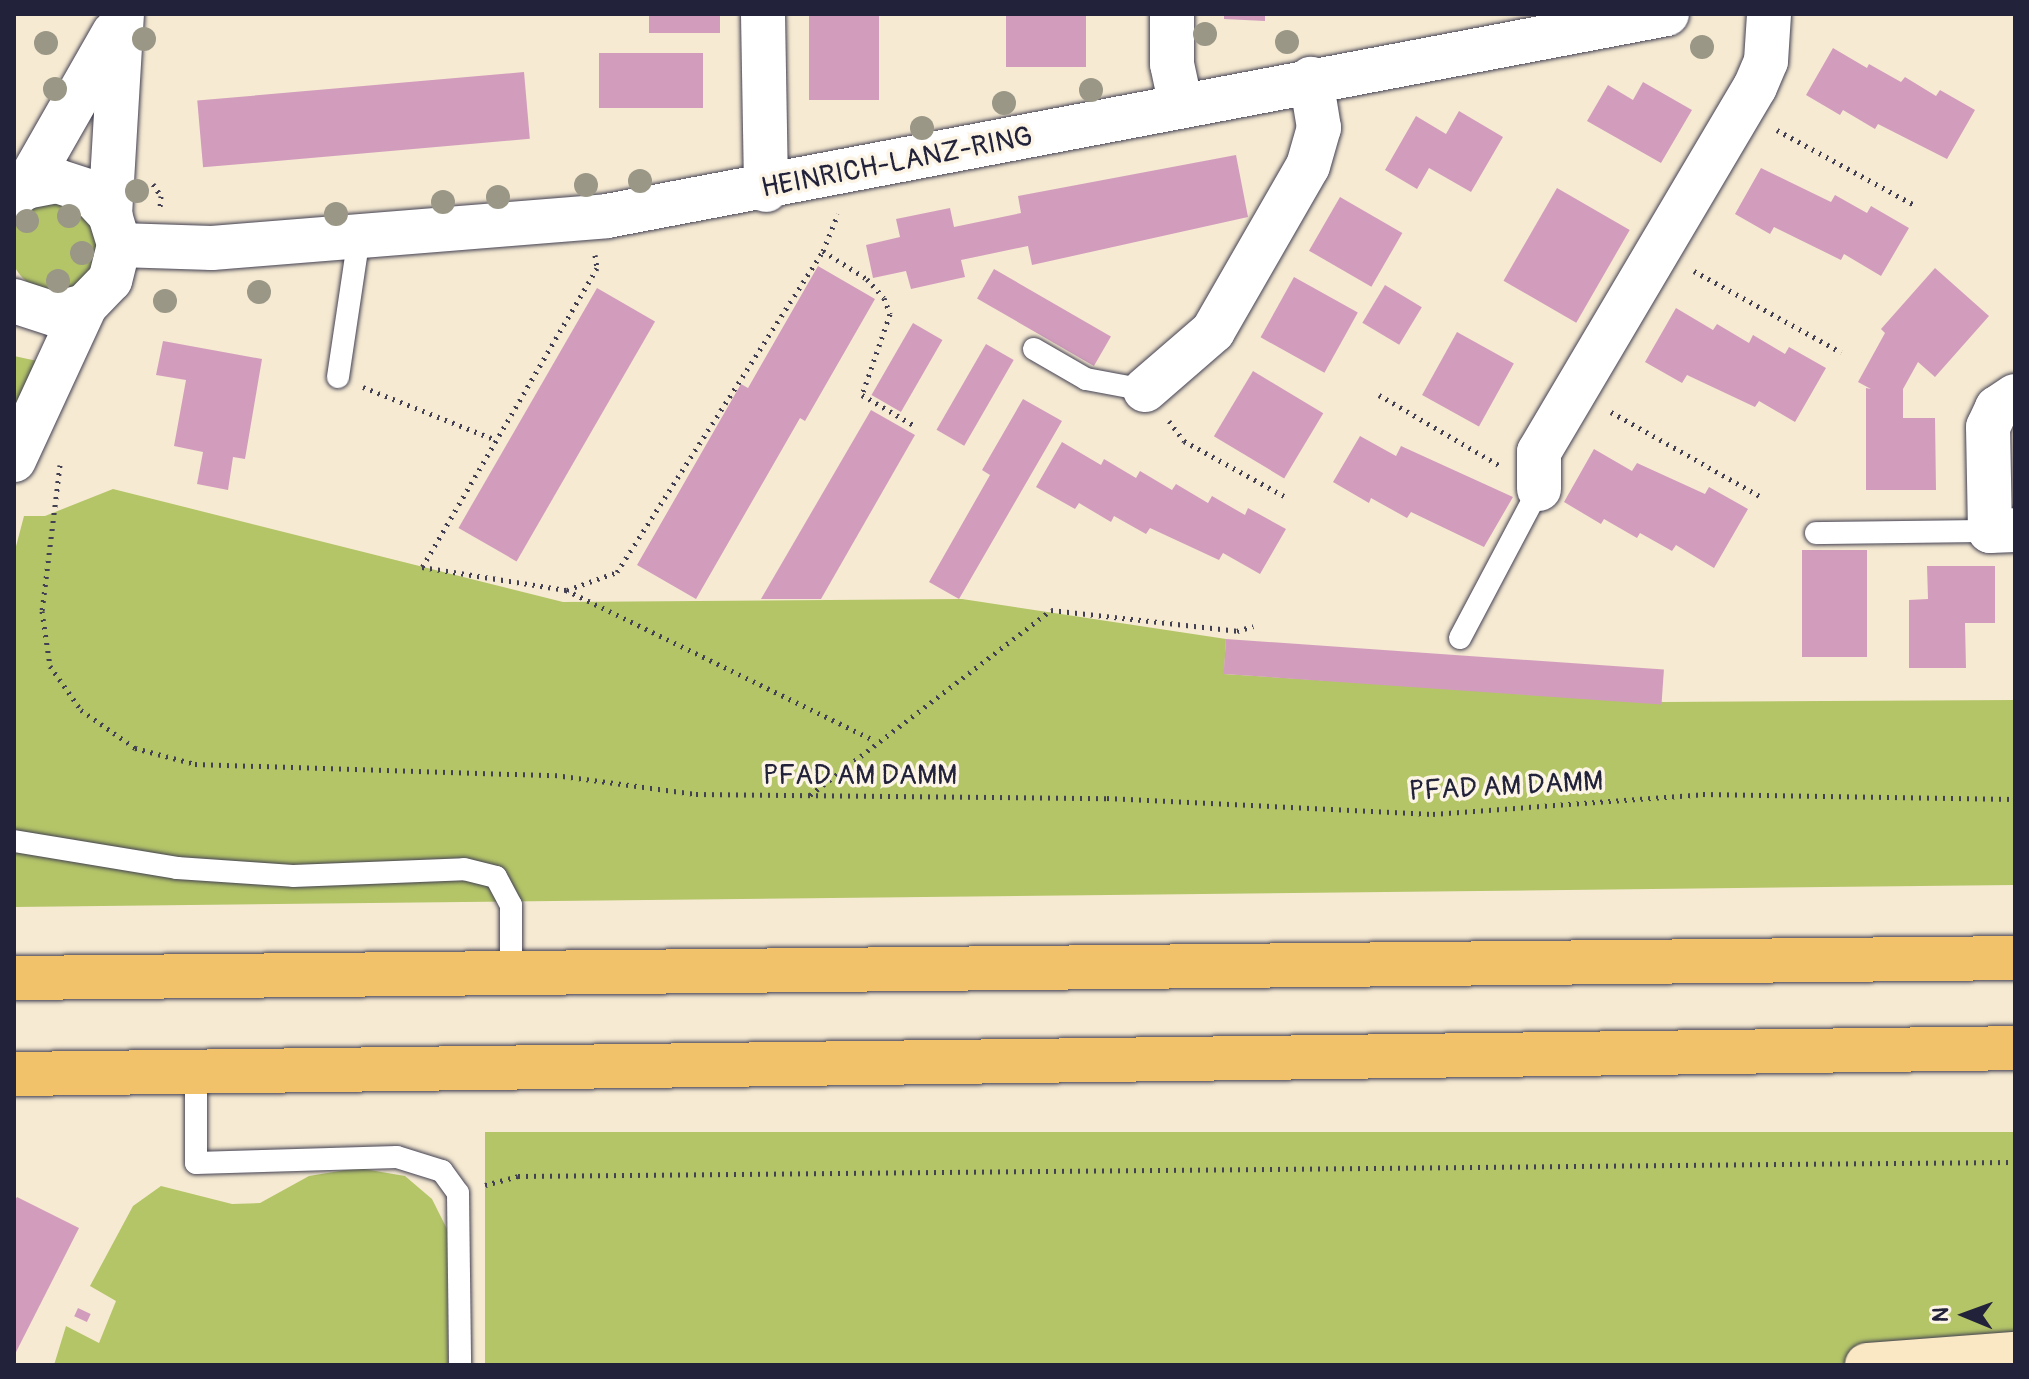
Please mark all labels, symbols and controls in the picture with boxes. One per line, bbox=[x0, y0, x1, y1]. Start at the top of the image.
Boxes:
street label: HEINRICH-LANZ-RING bbox=[758, 120, 1036, 206]
street label: PFAD AM DAMM bbox=[763, 759, 957, 793]
street label: PFAD AM DAMM bbox=[1408, 765, 1604, 809]
north arrow bbox=[1925, 1275, 2005, 1355]
text: N bbox=[1927, 1307, 1955, 1322]

